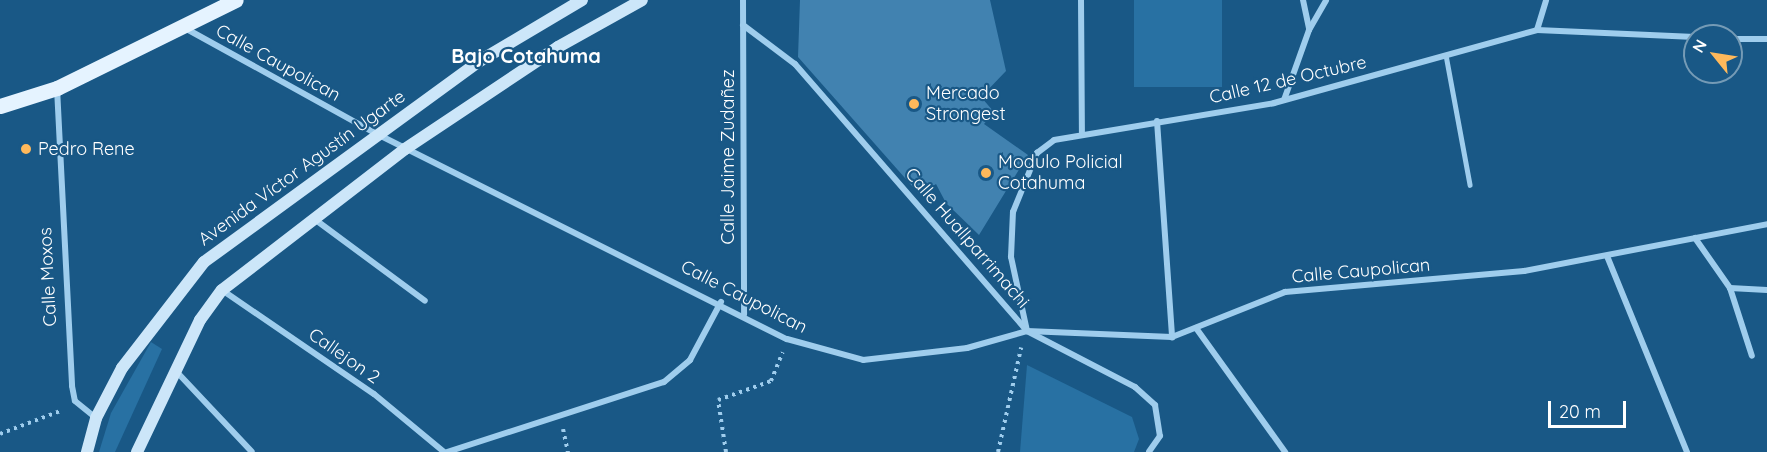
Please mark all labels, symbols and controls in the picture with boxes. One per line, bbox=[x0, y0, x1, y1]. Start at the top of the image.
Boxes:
street label: Calle Caupolican bbox=[212, 20, 344, 106]
north arrow bbox=[1683, 24, 1743, 84]
text: N bbox=[1688, 36, 1711, 56]
district label: Bajo Cotahuma bbox=[451, 43, 601, 67]
street label: Calle 12 de Octubre bbox=[1207, 51, 1369, 109]
street label: Calle Jaime Zudañez bbox=[717, 69, 739, 245]
place label: Mercado Strongest bbox=[926, 83, 1006, 125]
street label: Avenida Víctor Agustín Ugarte bbox=[194, 86, 410, 250]
marker: Mercado Strongest bbox=[907, 97, 921, 111]
place label: Pedro Rene bbox=[38, 138, 135, 160]
marker: Pedro Rene bbox=[19, 142, 33, 156]
place label: Modulo Policial Cotahuma bbox=[998, 152, 1123, 195]
street label: Calle Huallparrimachi bbox=[900, 164, 1034, 312]
marker: Modulo Policial Cotahuma bbox=[979, 166, 993, 180]
street label: Calle Moxos bbox=[35, 227, 61, 327]
street label: Calle Caupolican bbox=[1291, 254, 1431, 288]
street label: Calle Caupolican bbox=[677, 256, 811, 338]
street label: Callejon 2 bbox=[304, 324, 384, 388]
scale bar bbox=[1551, 389, 1629, 427]
text: 20 m bbox=[1559, 400, 1601, 423]

